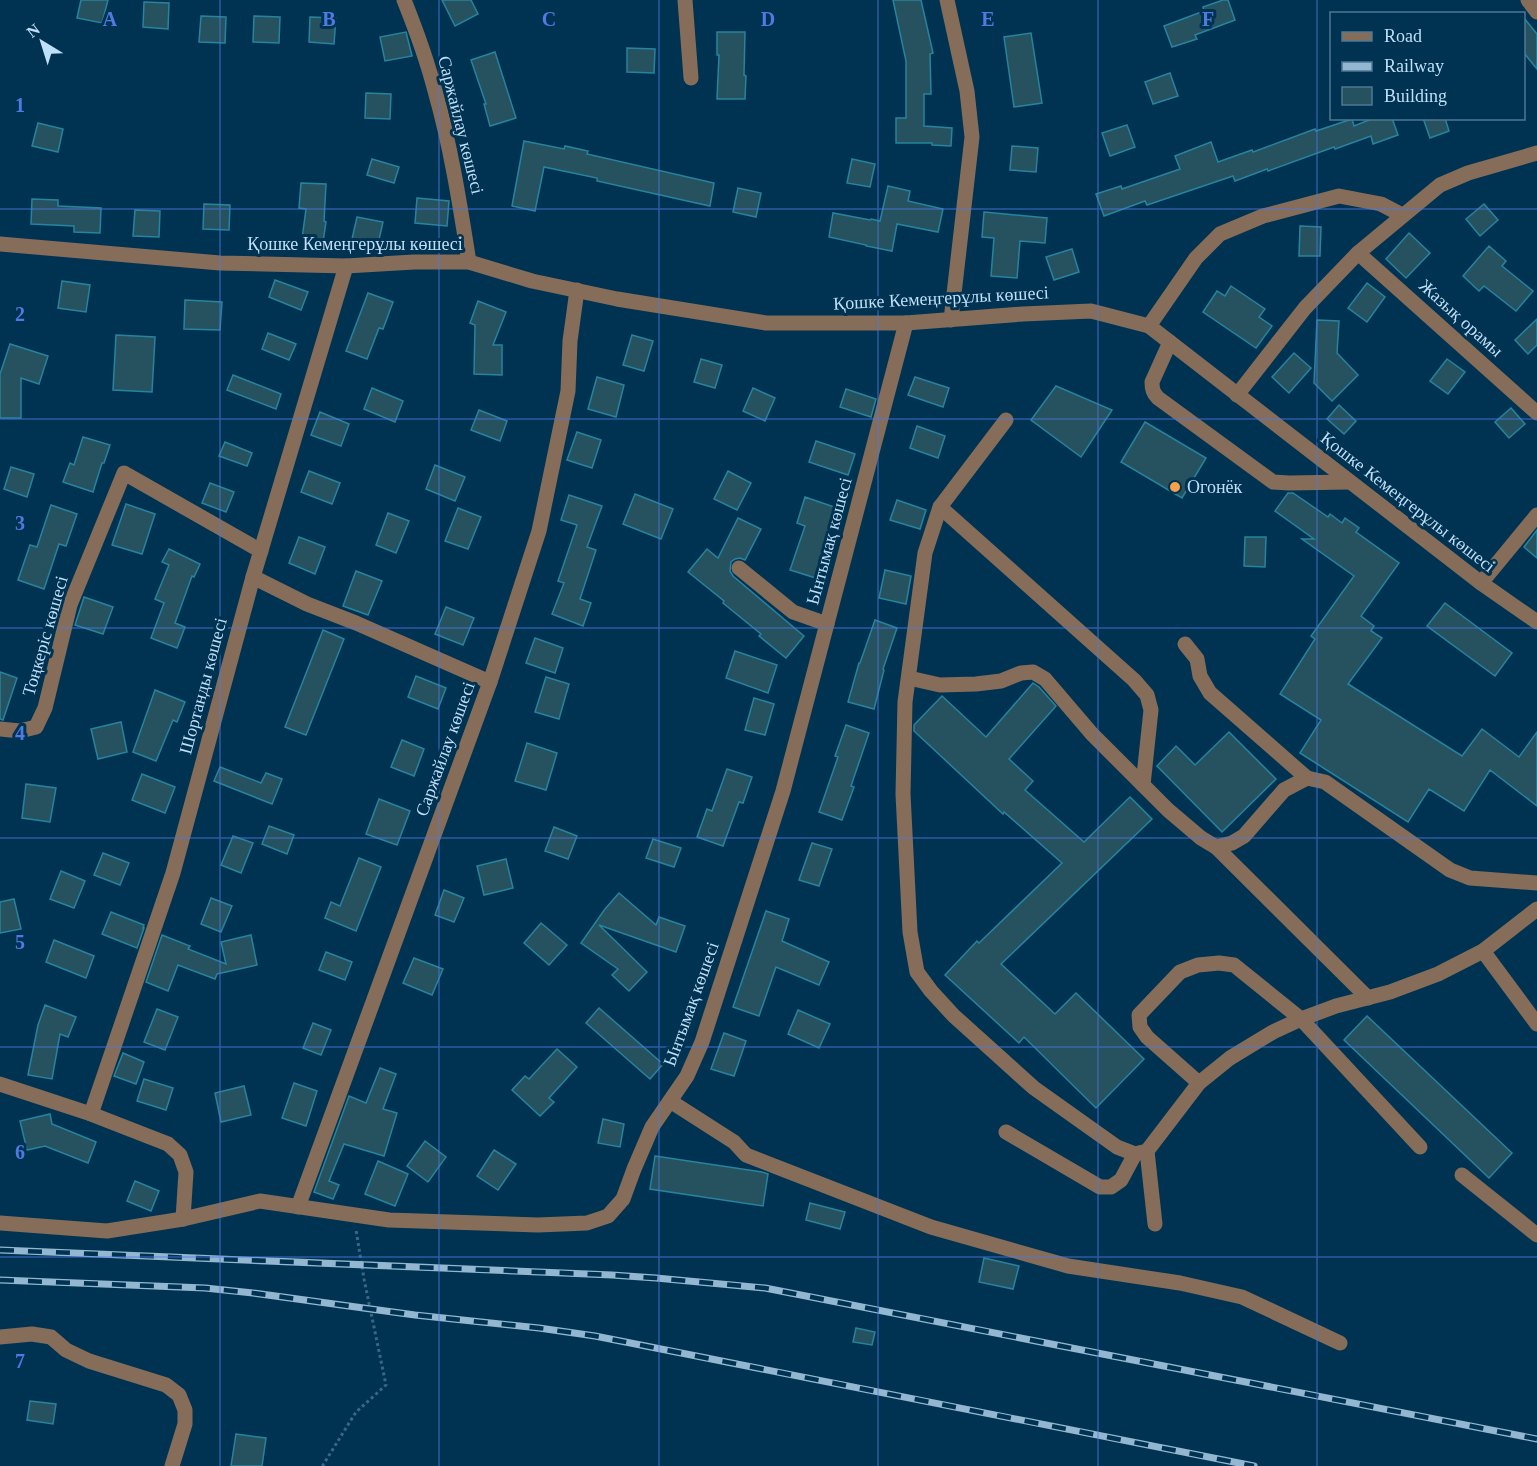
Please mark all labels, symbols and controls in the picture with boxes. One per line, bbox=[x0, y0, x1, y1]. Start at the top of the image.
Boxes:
text: A bbox=[103, 8, 118, 30]
text: B bbox=[322, 8, 336, 30]
text: C bbox=[542, 8, 556, 30]
text: D bbox=[761, 8, 775, 30]
text: E bbox=[981, 8, 995, 30]
text: F bbox=[1202, 8, 1214, 30]
north arrow bbox=[12, 12, 72, 72]
legend bbox=[1330, 12, 1525, 120]
text: N bbox=[23, 20, 43, 41]
text: Road bbox=[1384, 26, 1422, 46]
street label: Саржайлау көшесі bbox=[434, 54, 488, 196]
text: Railway bbox=[1384, 56, 1444, 76]
text: Building bbox=[1384, 86, 1447, 106]
text: 1 bbox=[15, 94, 25, 116]
street label: Қошке Кемеңгерұлы көшесі bbox=[247, 234, 463, 254]
street label: Жазық орамы bbox=[1415, 275, 1507, 361]
street label: Қошке Кемеңгерұлы көшесі bbox=[833, 282, 1049, 314]
text: 2 bbox=[15, 303, 25, 325]
street label: Қошке Кемеңгерұлы көшесі bbox=[1317, 428, 1499, 576]
street label: Ынтымақ көшесі bbox=[802, 475, 856, 607]
place label: Огонёк bbox=[1187, 477, 1243, 497]
marker: Огонёк bbox=[1168, 480, 1182, 494]
text: 3 bbox=[15, 512, 25, 534]
street label: Тоңкерiс көшесі bbox=[18, 574, 72, 698]
street label: Шортанды көшесі bbox=[175, 616, 231, 756]
street label: Саржайлау көшесі bbox=[411, 679, 479, 819]
text: 4 bbox=[15, 722, 25, 744]
text: 5 bbox=[15, 931, 25, 953]
street label: Ынтымақ көшесі bbox=[659, 939, 723, 1069]
text: 6 bbox=[15, 1141, 25, 1163]
text: 7 bbox=[15, 1350, 25, 1372]

